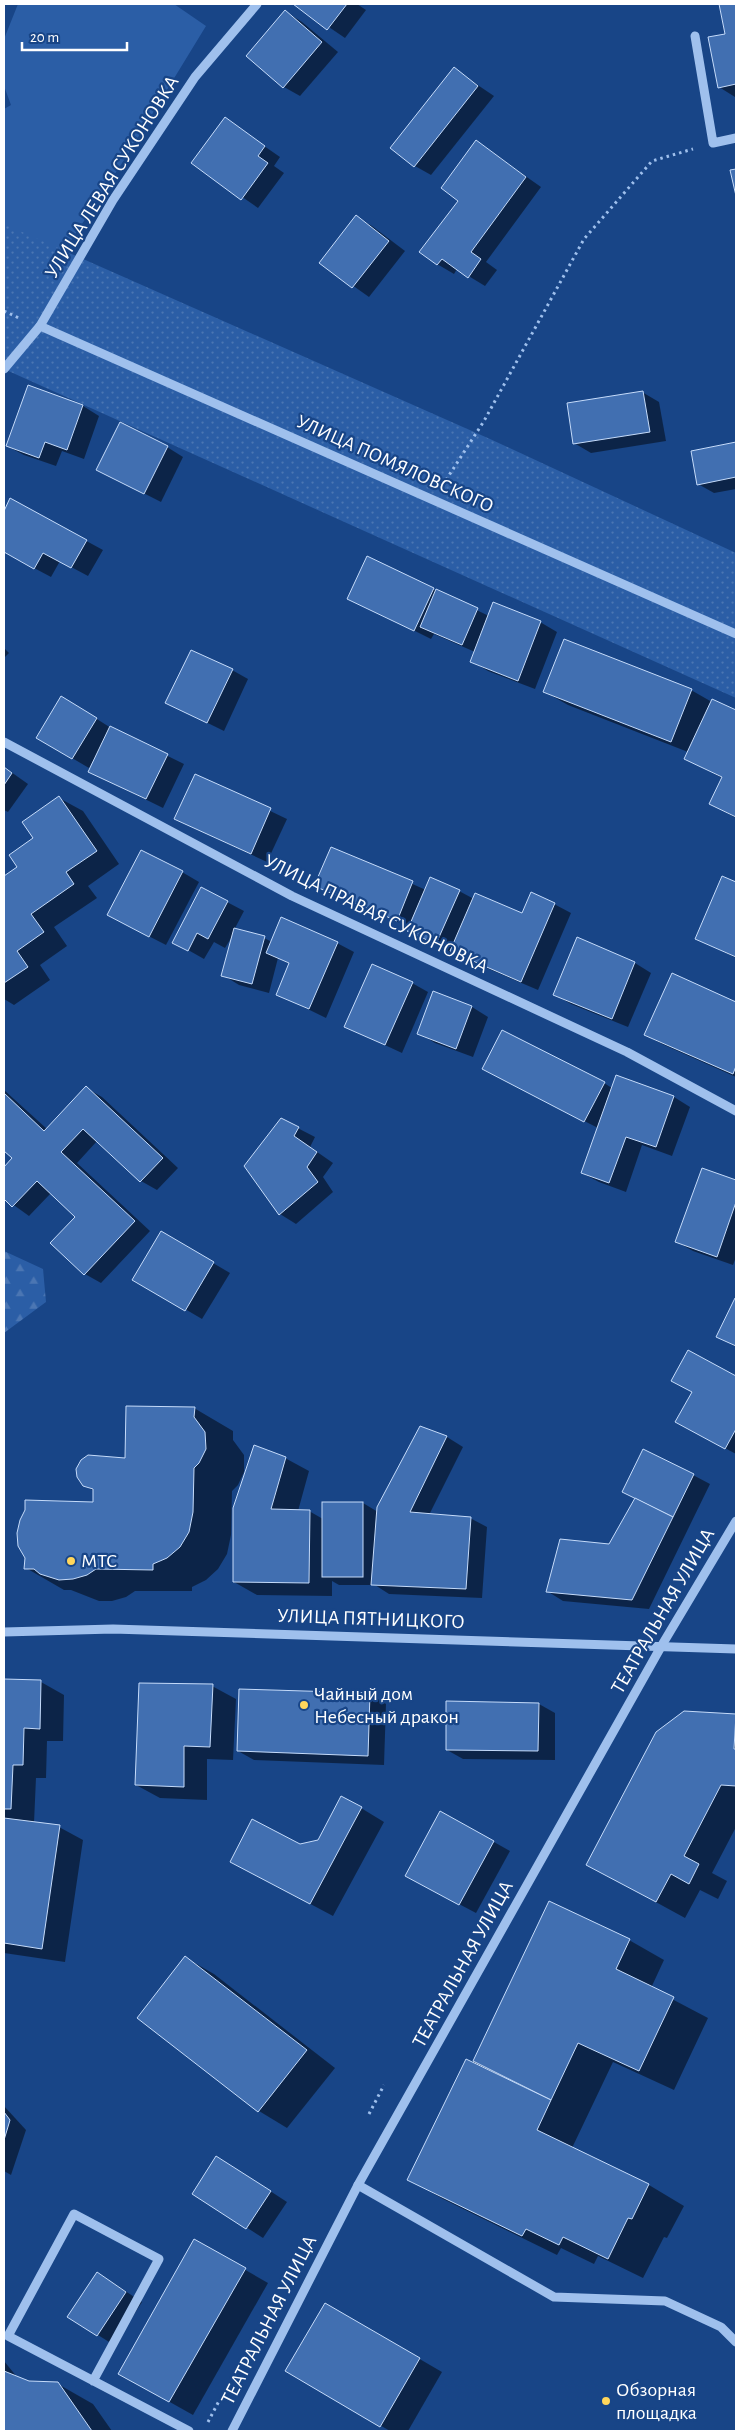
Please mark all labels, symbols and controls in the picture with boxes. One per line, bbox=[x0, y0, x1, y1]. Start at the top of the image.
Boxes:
scale bar bbox=[22, 20, 128, 52]
text: 20 m bbox=[30, 30, 59, 45]
street label: УЛИЦА ЛЕВАЯ СУКОНОВКА bbox=[41, 72, 183, 282]
street label: УЛИЦА ПОМЯЛОВСКОГО bbox=[293, 411, 497, 517]
street label: УЛИЦА ПРАВАЯ СУКОНОВКА bbox=[261, 851, 492, 977]
street label: ТЕАТРАЛЬНАЯ УЛИЦА bbox=[608, 1525, 719, 1697]
place label: МТС bbox=[81, 1551, 117, 1571]
marker: МТС bbox=[65, 1555, 77, 1567]
street label: УЛИЦА ПЯТНИЦКОГО bbox=[277, 1606, 465, 1632]
place label: Чайный дом Небесный дракон bbox=[314, 1684, 459, 1727]
marker: Чайный дом Небесный дракон bbox=[298, 1699, 310, 1711]
street label: ТЕАТРАЛЬНАЯ УЛИЦА bbox=[409, 1877, 517, 2051]
street label: ТЕАТРАЛЬНАЯ УЛИЦА bbox=[218, 2232, 320, 2408]
place label: Обзорная площадка bbox=[616, 2380, 697, 2423]
marker: Обзорная площадка bbox=[600, 2395, 612, 2407]

